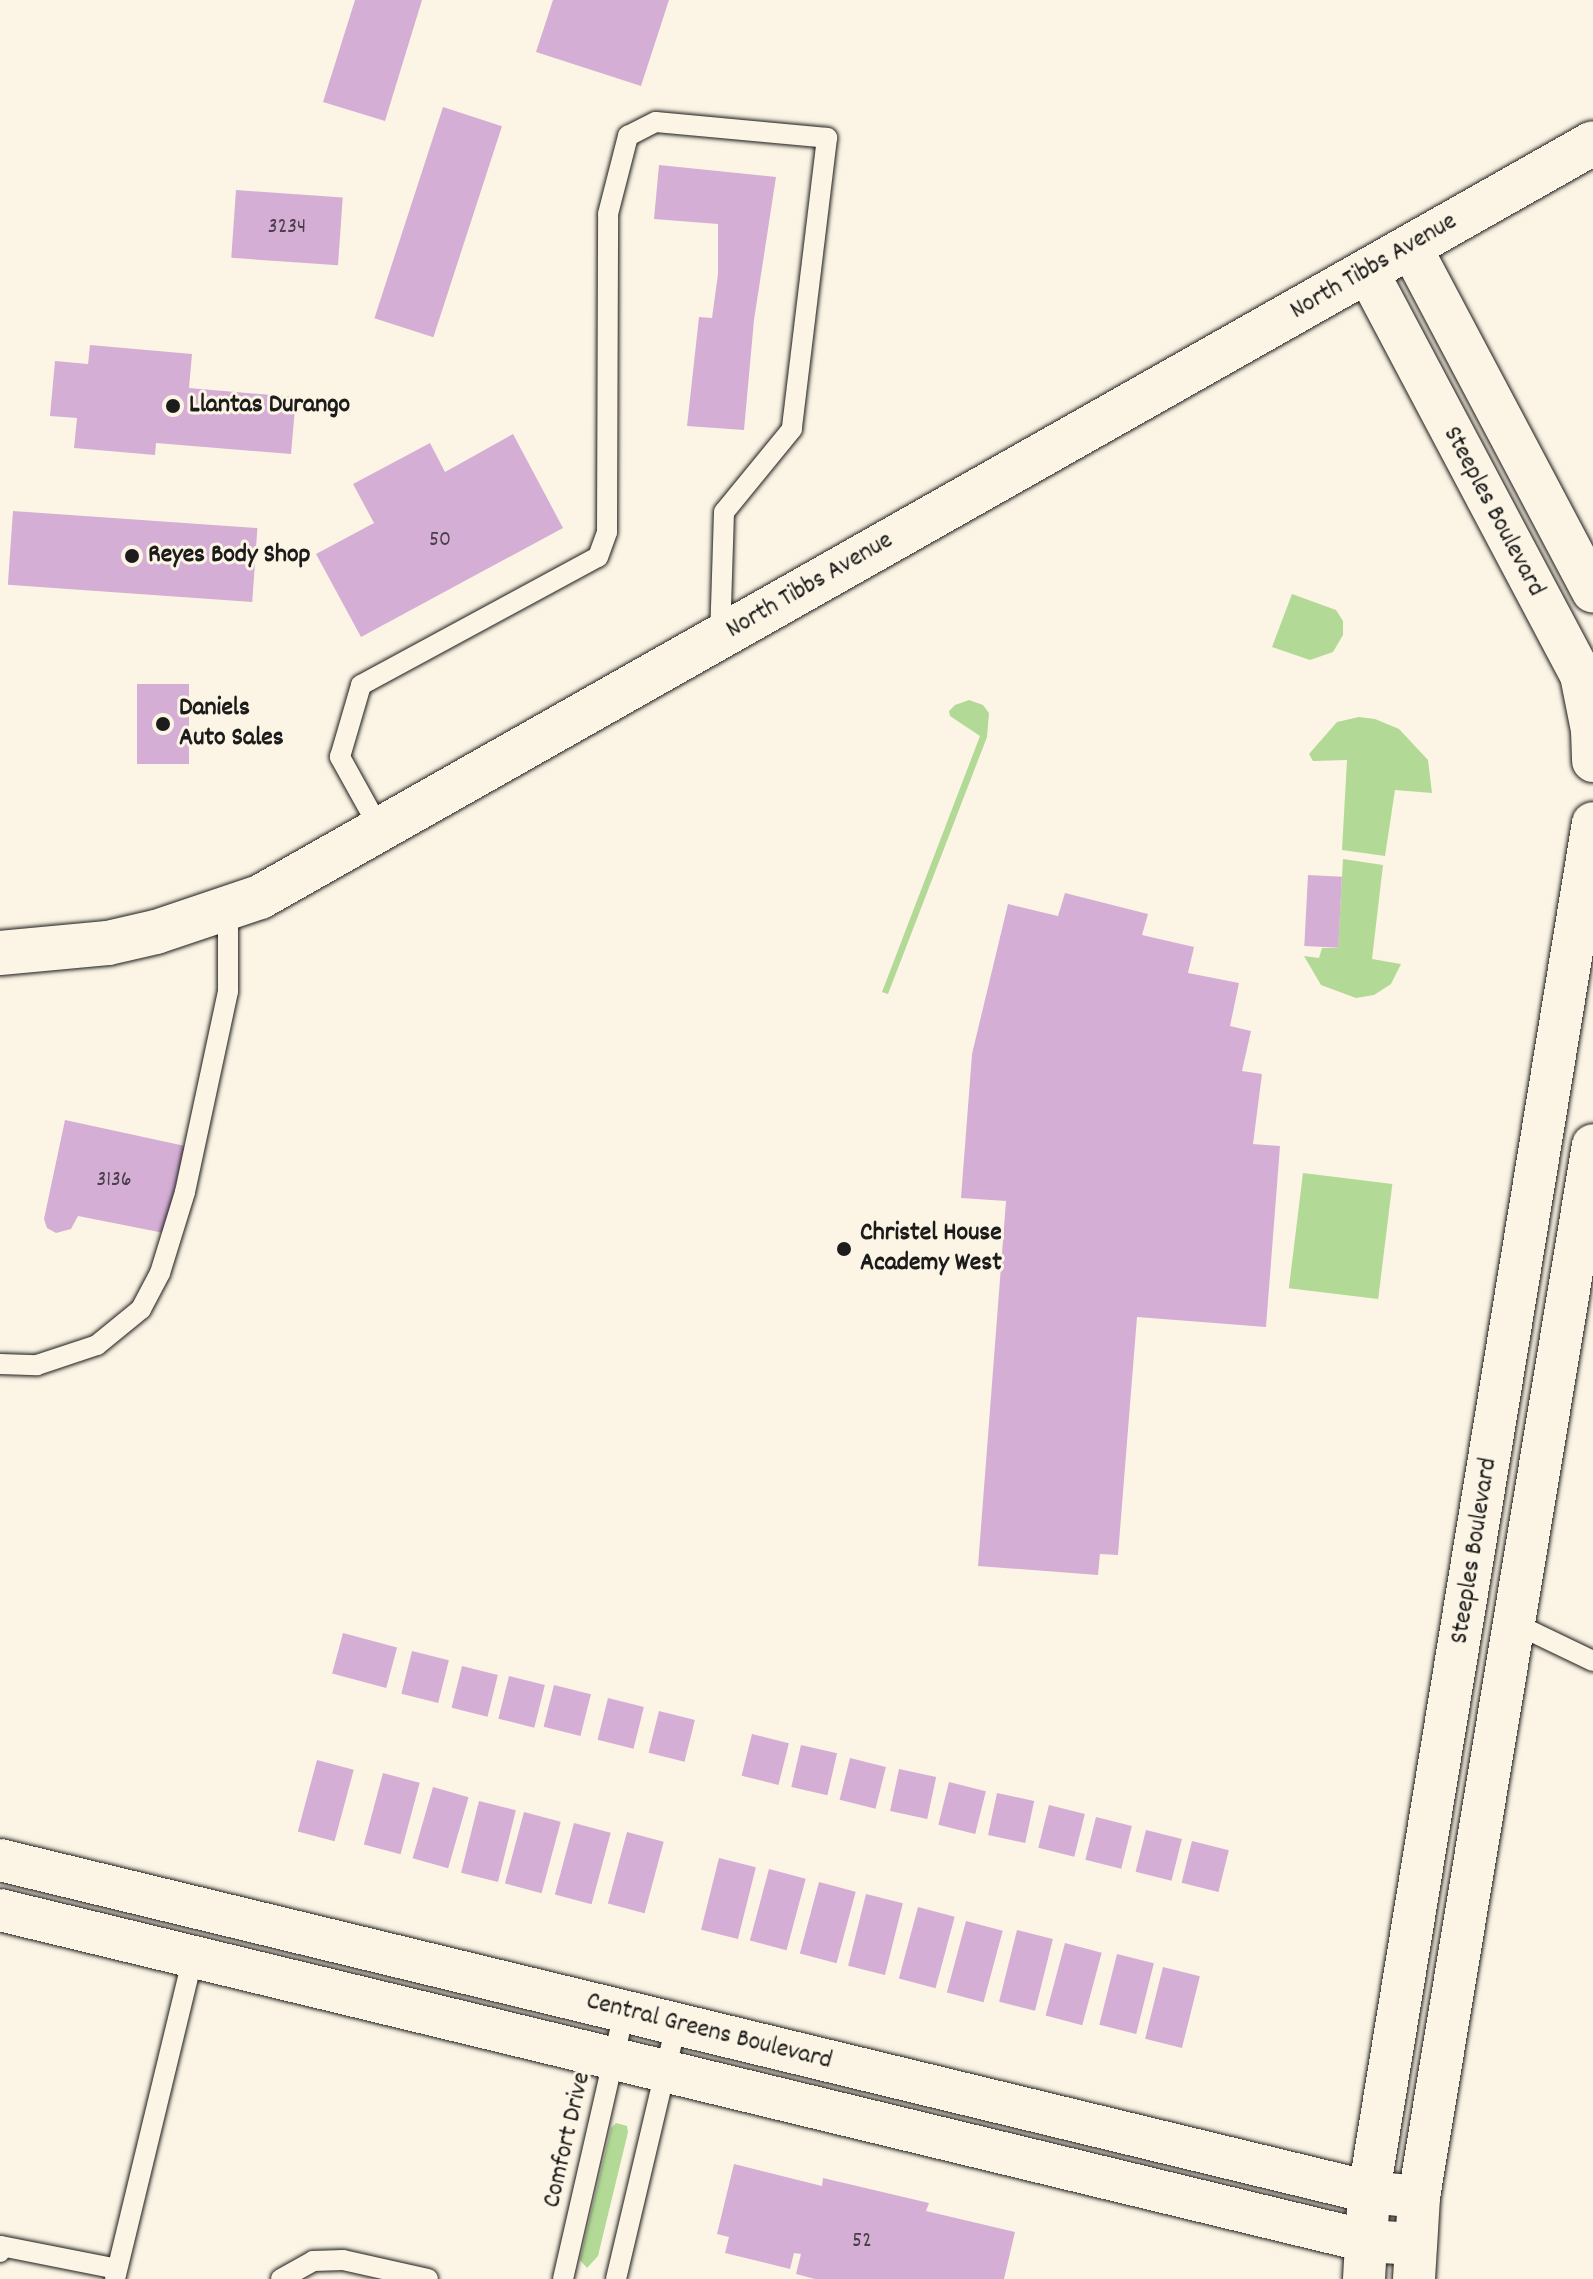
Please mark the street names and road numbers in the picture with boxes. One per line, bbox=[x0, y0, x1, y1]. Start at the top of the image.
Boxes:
street label: North Tibbs Avenue bbox=[1285, 207, 1463, 327]
street label: Steeples Boulevard bbox=[1435, 422, 1551, 602]
street label: North Tibbs Avenue bbox=[721, 526, 899, 646]
street label: Steeples Boulevard bbox=[1445, 1456, 1505, 1646]
street label: Central Greens Boulevard bbox=[583, 1986, 835, 2078]
street label: Comfort Drive bbox=[537, 2069, 599, 2211]

